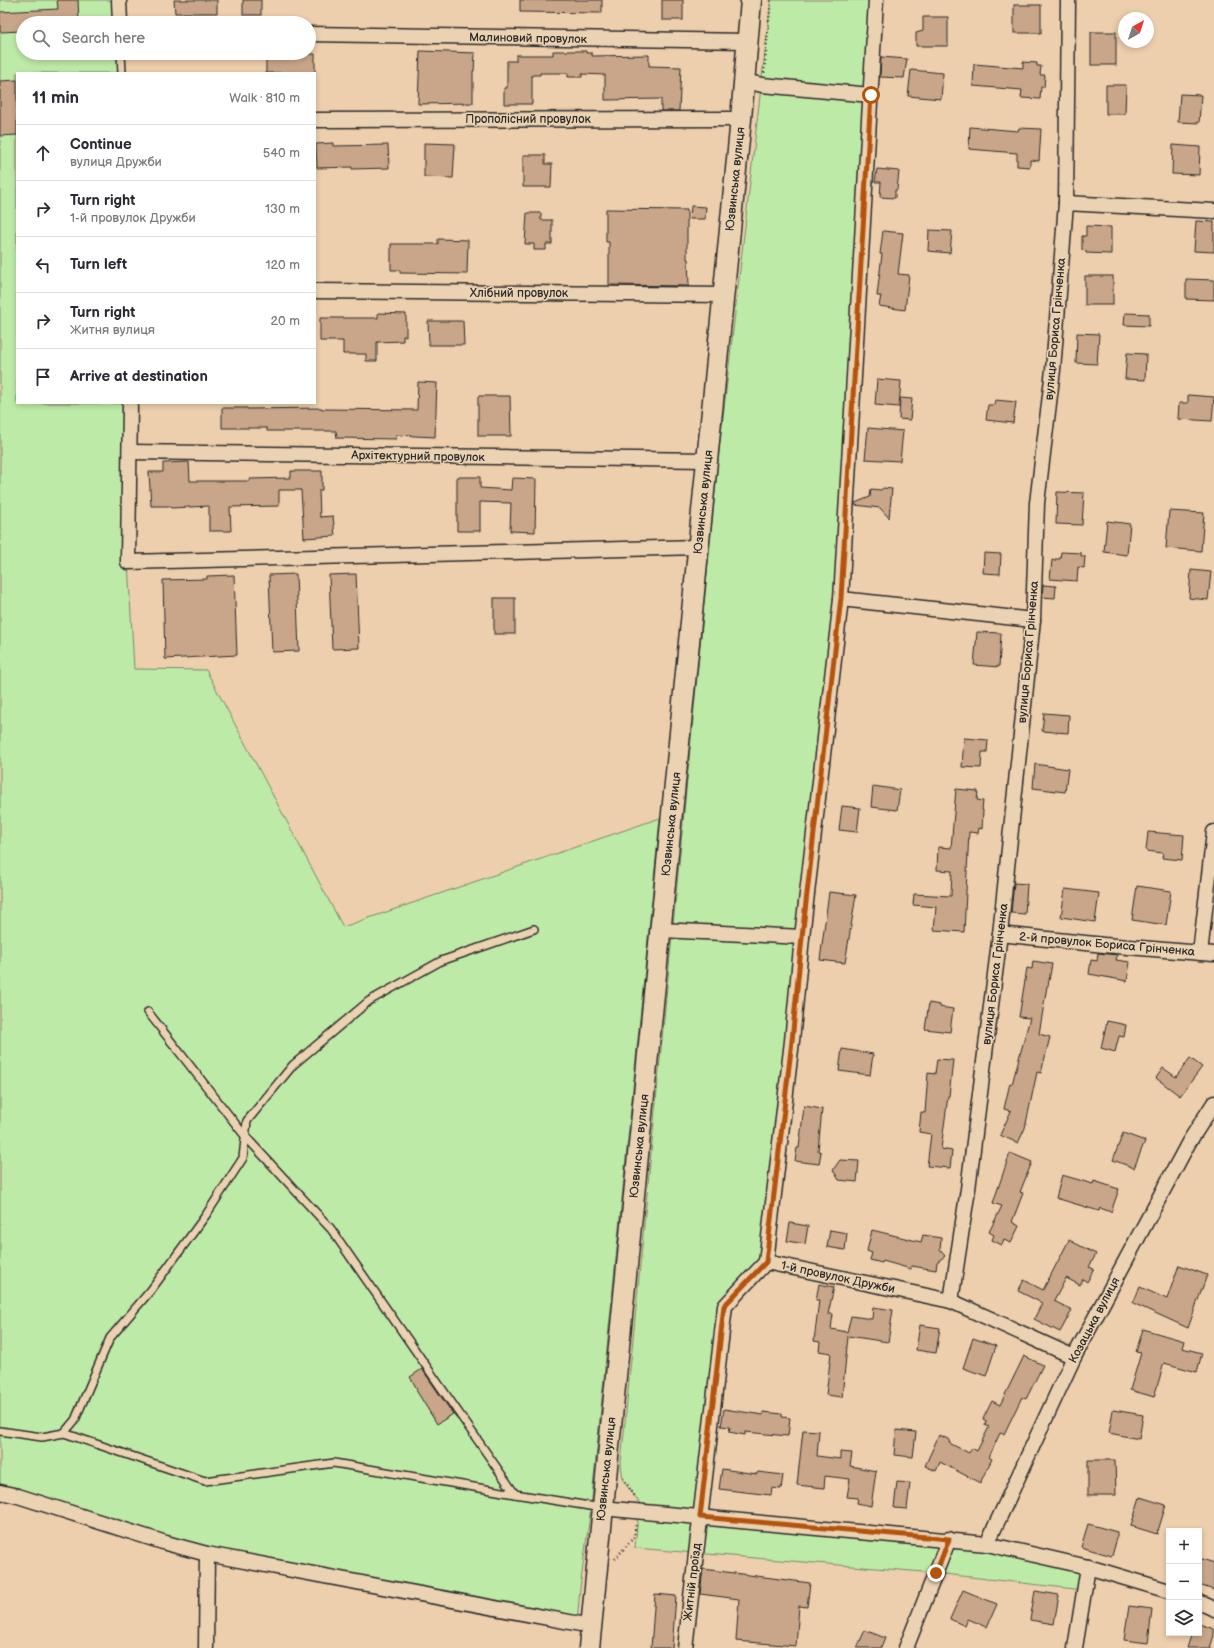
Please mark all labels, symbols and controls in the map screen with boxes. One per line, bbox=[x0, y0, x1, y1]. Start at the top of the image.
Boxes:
north arrow bbox=[1118, 12, 1154, 48]
search box bbox=[16, 16, 316, 60]
icon: search bbox=[30, 27, 52, 49]
text: Search here bbox=[62, 29, 145, 48]
street label: Малиновий провулок bbox=[469, 30, 588, 47]
route start bbox=[862, 86, 880, 104]
text: 11 min bbox=[32, 88, 79, 108]
text: Walk · 810 m bbox=[229, 90, 300, 106]
street label: Прополісний провулок bbox=[465, 112, 591, 127]
street label: Юзвинська вулиця bbox=[723, 126, 748, 232]
text: Continue bbox=[70, 135, 132, 154]
icon: ahead bbox=[32, 142, 54, 164]
text: 540 m bbox=[263, 145, 300, 161]
text: вулиця Дружби bbox=[70, 154, 162, 170]
text: Turn right bbox=[70, 191, 135, 210]
icon: right bbox=[32, 198, 54, 220]
text: 130 m bbox=[265, 201, 300, 217]
text: 1-й провулок Дружби bbox=[70, 210, 196, 226]
icon: left bbox=[32, 254, 54, 276]
text: Turn left bbox=[70, 255, 127, 274]
text: 120 m bbox=[265, 257, 300, 273]
street label: вулиця Бориса Грінченка bbox=[1042, 257, 1069, 401]
street label: Хлібний провулок bbox=[470, 286, 569, 301]
text: Turn right bbox=[70, 303, 135, 322]
icon: right bbox=[32, 310, 54, 332]
text: 20 m bbox=[270, 313, 300, 329]
text: Житня вулиця bbox=[70, 322, 155, 338]
icon: arrive bbox=[32, 366, 54, 388]
text: Arrive at destination bbox=[70, 367, 208, 386]
street label: Архітектурний провулок bbox=[350, 448, 486, 465]
street label: Юзвинська вулиця bbox=[691, 449, 716, 555]
street label: вулиця Бориса Грінченка bbox=[1015, 580, 1042, 724]
street label: Юзвинська вулиця bbox=[659, 771, 684, 877]
street label: вулиця Бориса Грінченка bbox=[979, 902, 1012, 1046]
street label: 2-й провулок Бориса Грінченка bbox=[1018, 929, 1195, 960]
street label: Юзвинська вулиця bbox=[627, 1093, 652, 1199]
street label: 1-й провулок Дружби bbox=[780, 1258, 896, 1297]
street label: Козацька вулиця bbox=[1065, 1274, 1124, 1366]
street label: Юзвинська вулиця bbox=[594, 1416, 619, 1522]
map controls bbox=[1166, 1528, 1202, 1636]
button: + bbox=[1166, 1528, 1202, 1564]
street label: Житній проїзд bbox=[680, 1541, 705, 1622]
route end bbox=[927, 1564, 945, 1582]
button: − bbox=[1166, 1564, 1202, 1600]
button: layers bbox=[1166, 1600, 1202, 1636]

